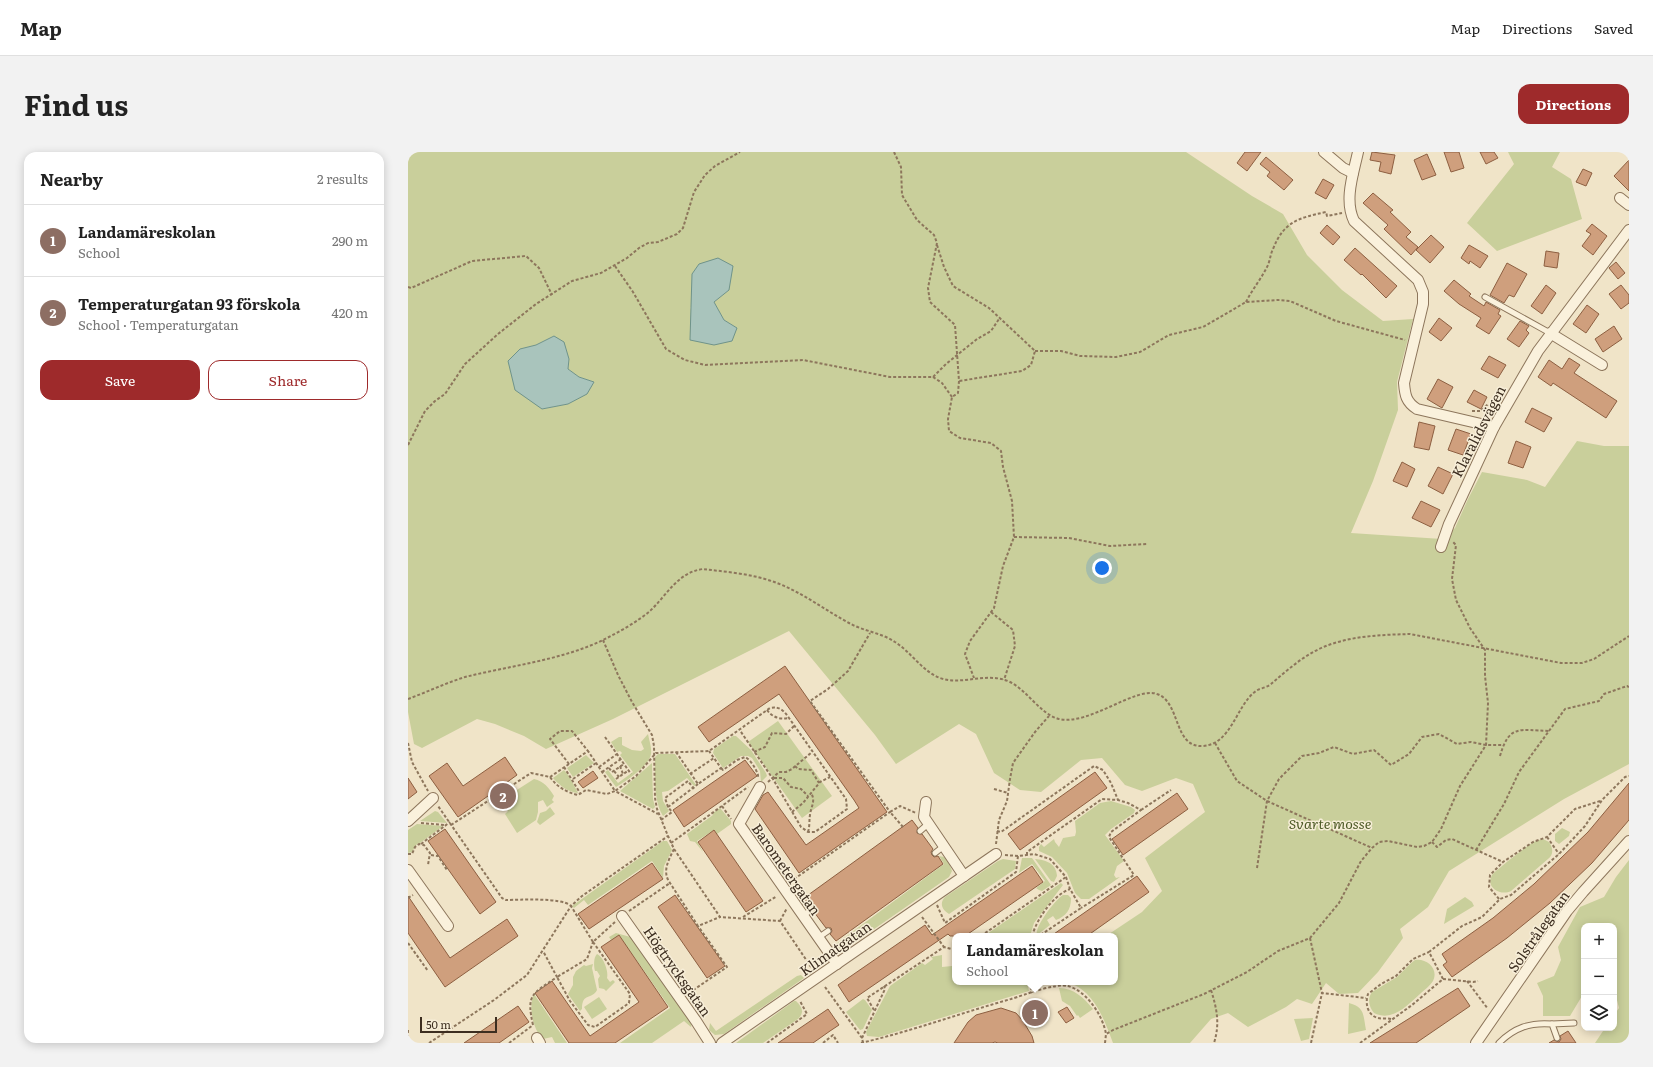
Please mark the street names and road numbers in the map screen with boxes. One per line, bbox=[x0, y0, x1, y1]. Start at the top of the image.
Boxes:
street label: Klaralidsvägen bbox=[1446, 382, 1510, 480]
street label: Barometergatan bbox=[748, 819, 826, 919]
street label: Solstrålegatan bbox=[1502, 886, 1574, 976]
street label: Klimatgatan bbox=[795, 916, 875, 980]
street label: Högtrycksgatan bbox=[639, 922, 717, 1020]

